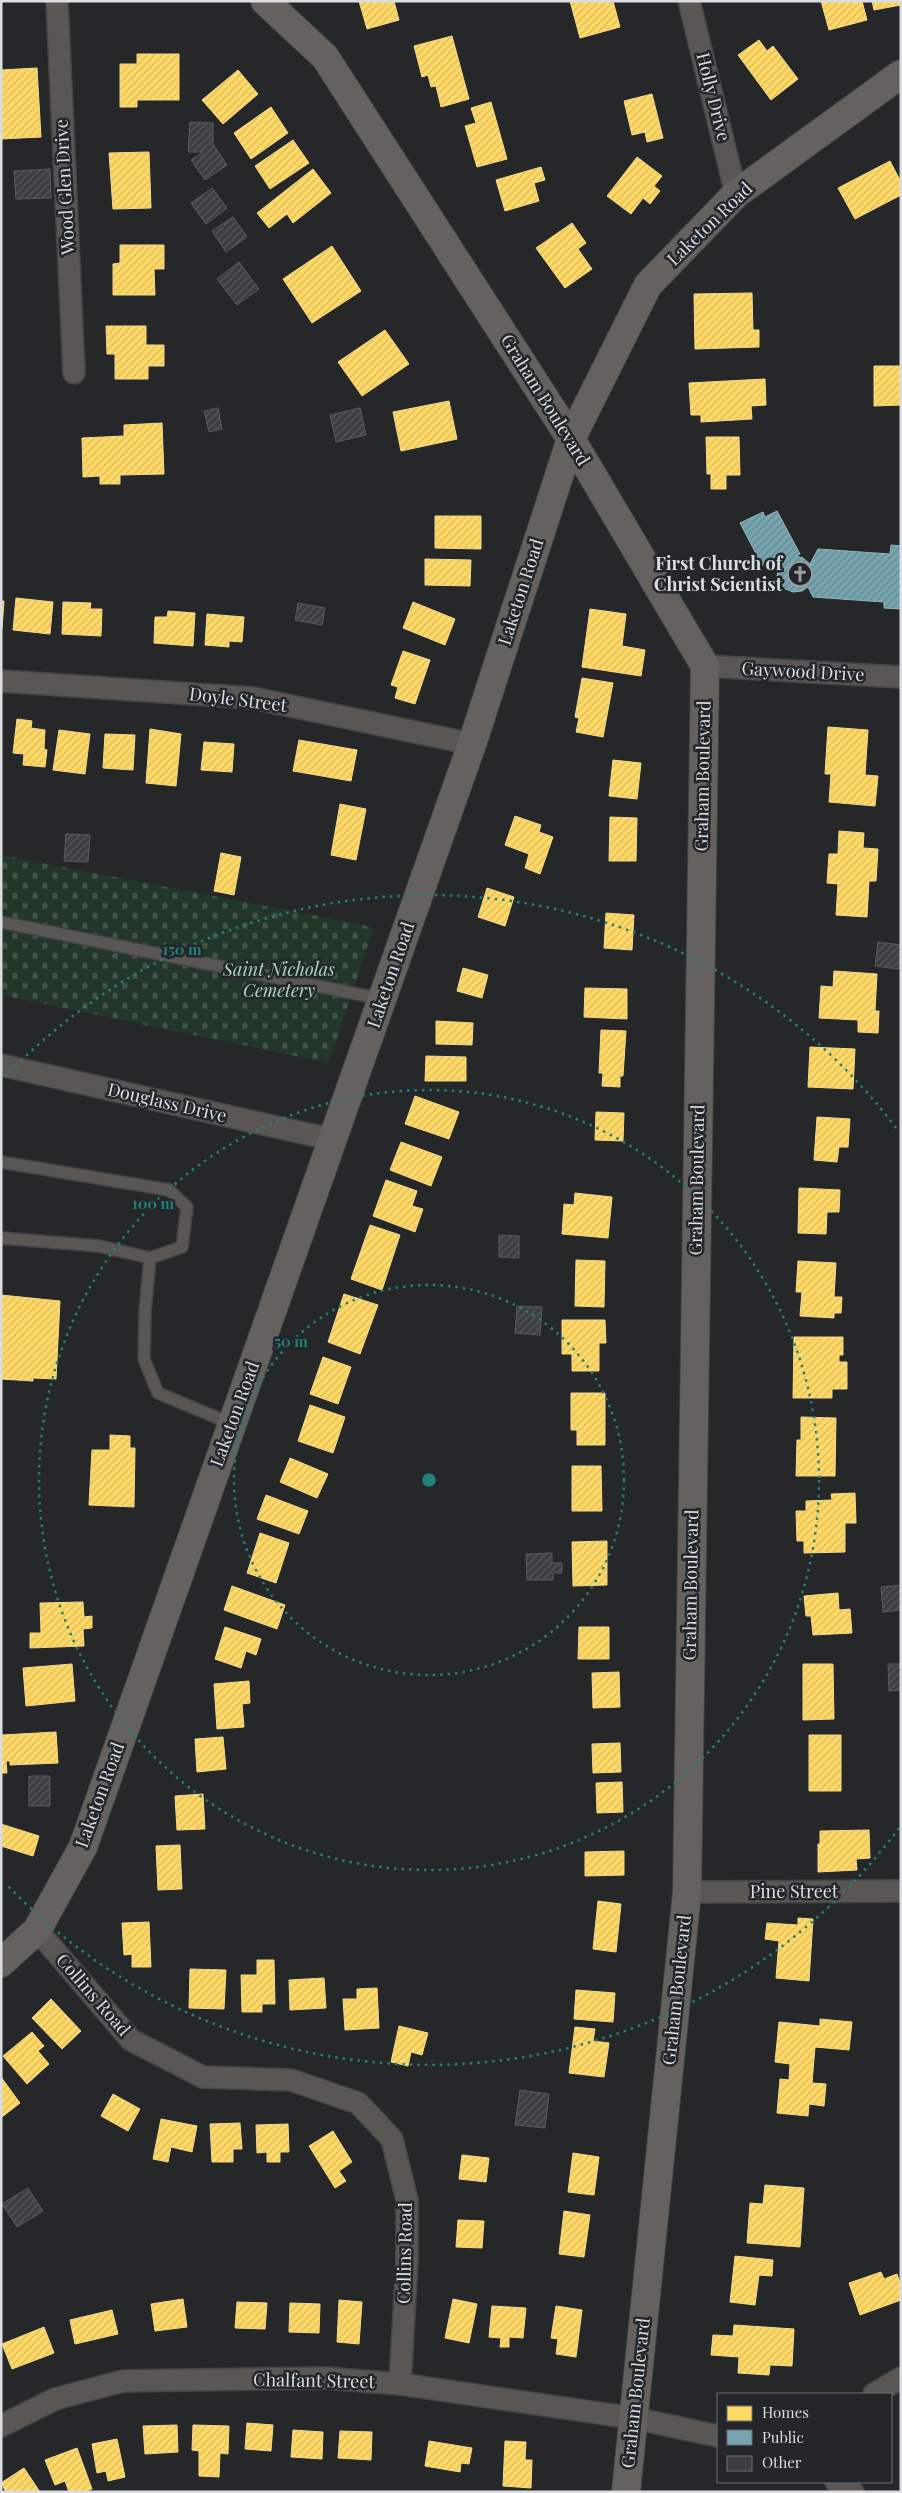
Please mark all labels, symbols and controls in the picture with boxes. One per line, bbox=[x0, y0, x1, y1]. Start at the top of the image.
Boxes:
street label: Holly Drive bbox=[691, 50, 737, 144]
street label: Wood Glen Drive bbox=[48, 119, 80, 256]
street label: Laketon Road bbox=[661, 176, 758, 270]
street label: Graham Boulevard bbox=[496, 329, 596, 470]
street label: Laketon Road bbox=[492, 535, 549, 648]
place label: First Church of Christ Scientist bbox=[654, 551, 784, 596]
church icon: First Church of Christ Scientist bbox=[787, 561, 813, 587]
street label: Gaywood Drive bbox=[741, 656, 865, 686]
street label: Doyle Street bbox=[188, 681, 289, 717]
street label: Graham Boulevard bbox=[689, 700, 715, 852]
street label: Laketon Road bbox=[361, 918, 420, 1031]
text: 150 m bbox=[162, 939, 202, 959]
park label: Saint Nicholas Cemetery bbox=[222, 957, 335, 1002]
street label: Douglass Drive bbox=[105, 1077, 229, 1127]
street label: Graham Boulevard bbox=[683, 1104, 709, 1256]
text: 100 m bbox=[132, 1193, 175, 1213]
text: 50 m bbox=[274, 1331, 308, 1351]
street label: Laketon Road bbox=[204, 1357, 264, 1470]
centre of rings bbox=[420, 1471, 438, 1489]
street label: Graham Boulevard bbox=[677, 1509, 703, 1661]
street label: Laketon Road bbox=[69, 1738, 129, 1851]
street label: Pine Street bbox=[750, 1879, 839, 1903]
street label: Graham Boulevard bbox=[656, 1913, 696, 2066]
street label: Collins Road bbox=[51, 1948, 137, 2041]
street label: Collins Road bbox=[391, 2201, 417, 2304]
street label: Graham Boulevard bbox=[615, 2316, 655, 2469]
street label: Chalfant Street bbox=[253, 2367, 376, 2393]
legend bbox=[717, 2393, 892, 2483]
text: Homes bbox=[762, 2402, 809, 2422]
text: Public bbox=[762, 2427, 804, 2447]
text: Other bbox=[762, 2452, 802, 2472]

